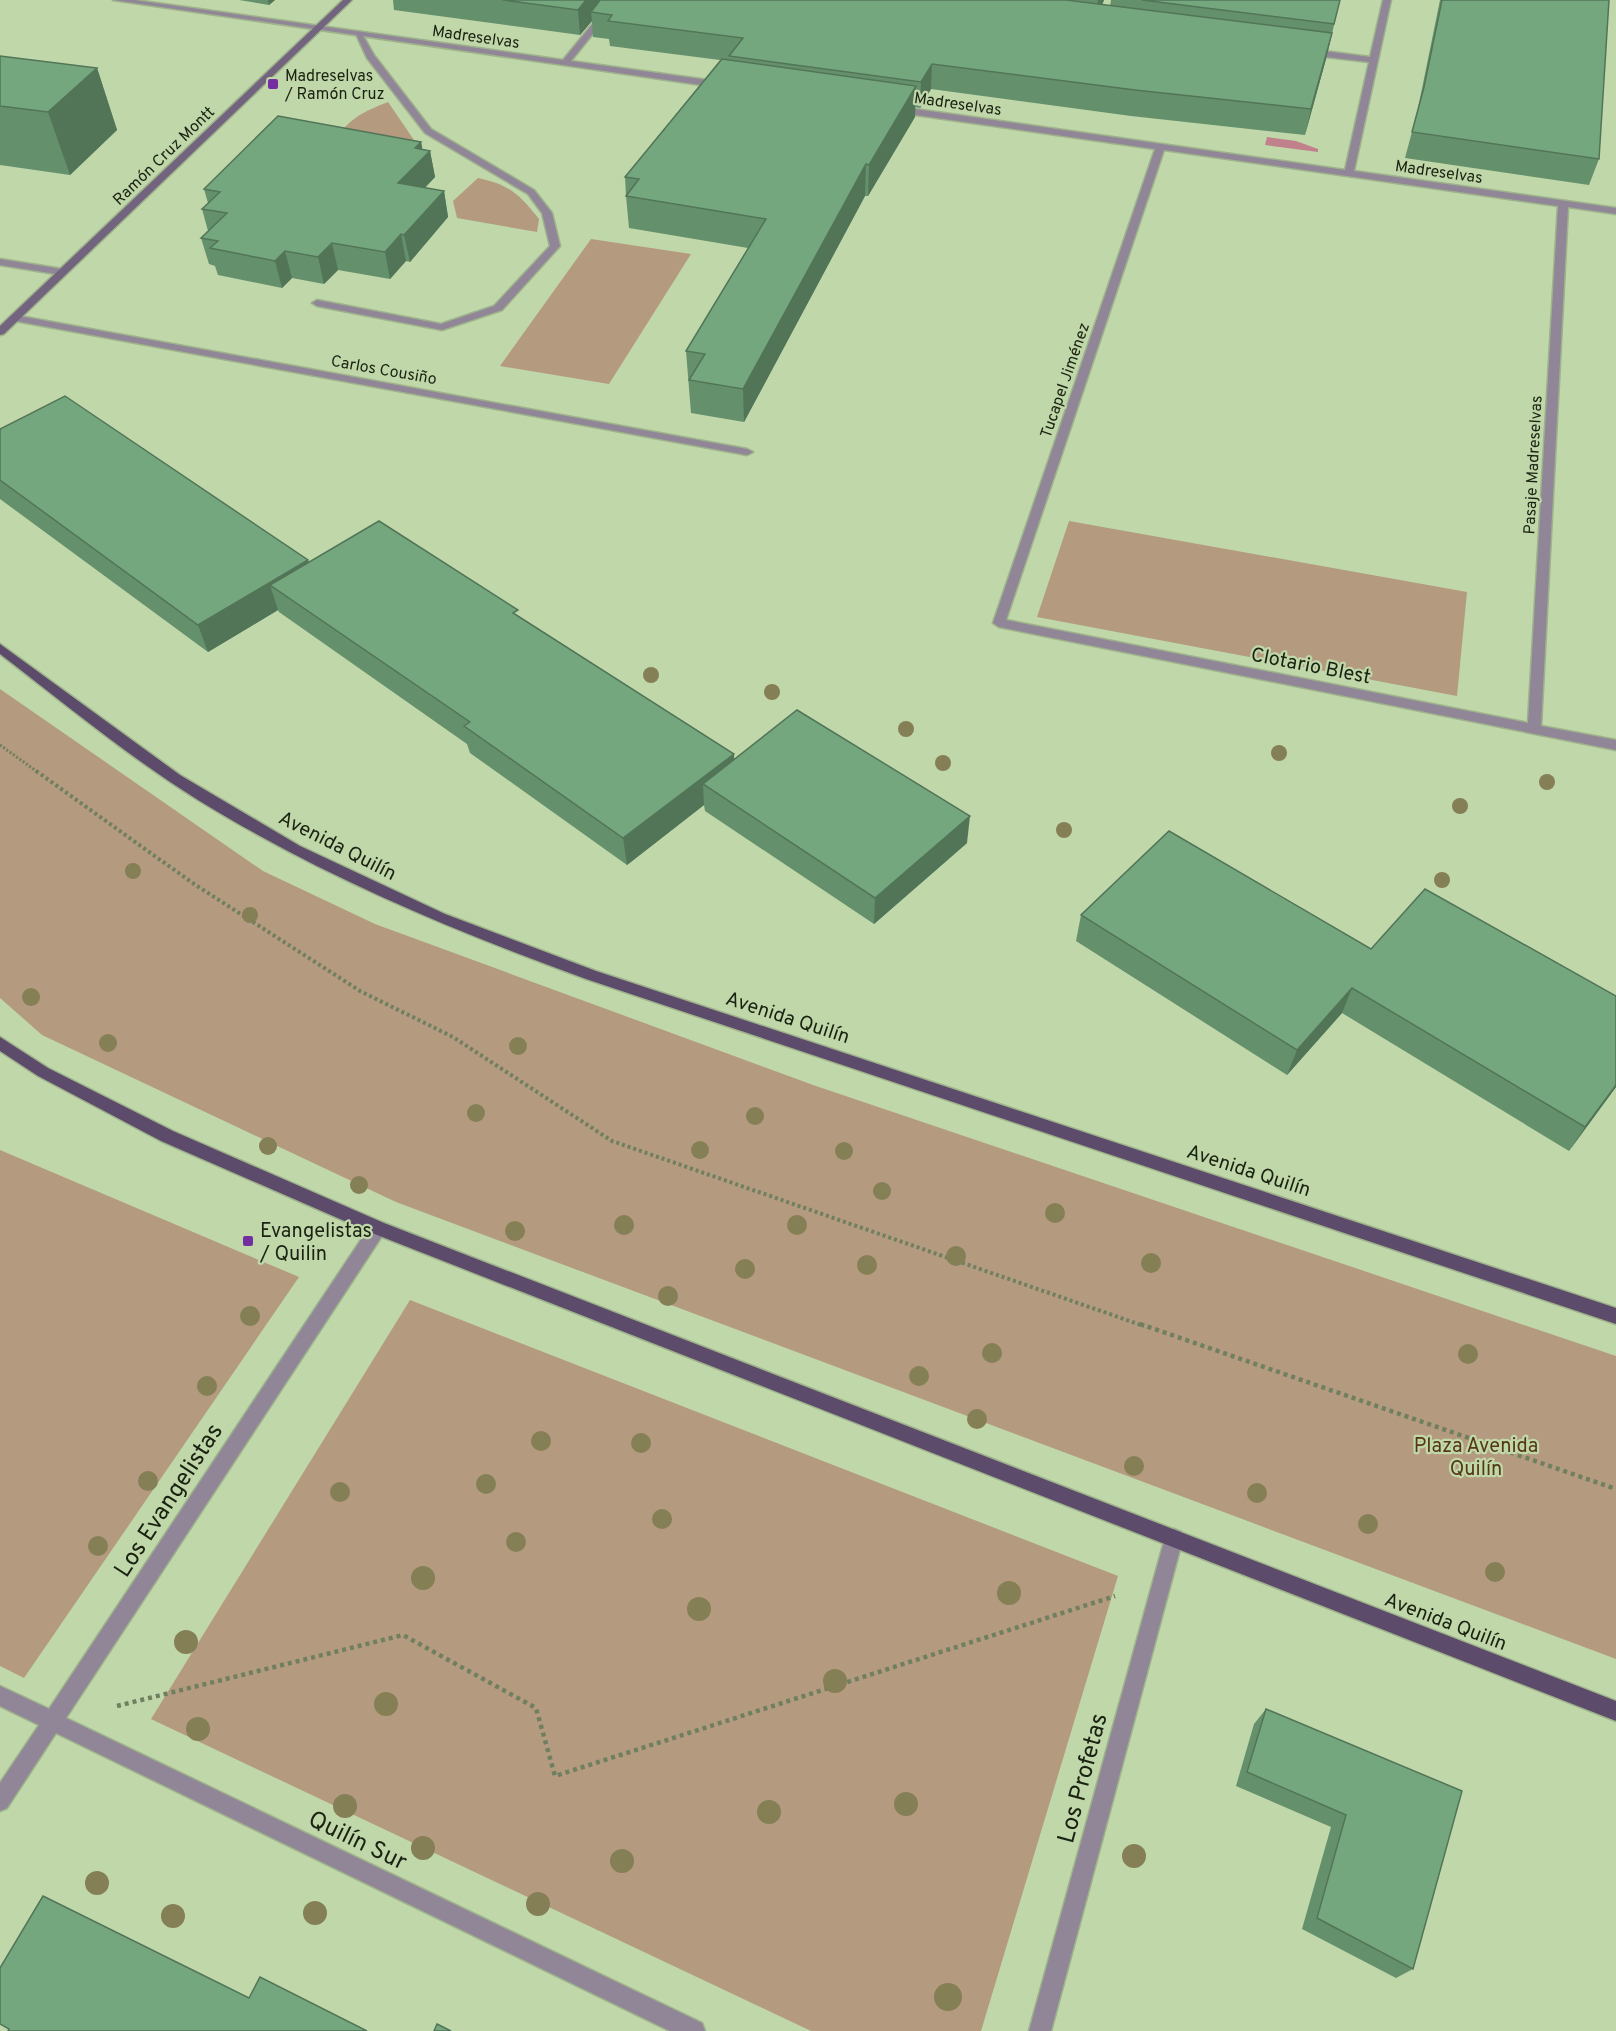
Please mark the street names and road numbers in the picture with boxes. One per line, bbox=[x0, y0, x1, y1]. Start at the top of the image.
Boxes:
street label: Madreselvas bbox=[431, 22, 521, 54]
street label: Madreselvas bbox=[913, 89, 1003, 121]
street label: Ramón Cruz Montt bbox=[109, 103, 220, 210]
street label: Madreselvas bbox=[1394, 157, 1484, 189]
street label: Tucapel Jiménez bbox=[1037, 320, 1095, 441]
street label: Carlos Cousiño bbox=[329, 352, 438, 390]
street label: Pasaje Madreselvas bbox=[1520, 395, 1548, 535]
street label: Clotario Blest bbox=[1248, 643, 1373, 691]
street label: Avenida Quilín bbox=[274, 806, 400, 888]
street label: Avenida Quilín bbox=[722, 987, 853, 1051]
street label: Avenida Quilín bbox=[1183, 1140, 1314, 1204]
street label: Los Evangelistas bbox=[109, 1418, 231, 1584]
street label: Avenida Quilín bbox=[1380, 1588, 1510, 1658]
street label: Los Profetas bbox=[1052, 1710, 1116, 1847]
street label: Quilín Sur bbox=[303, 1805, 411, 1879]

